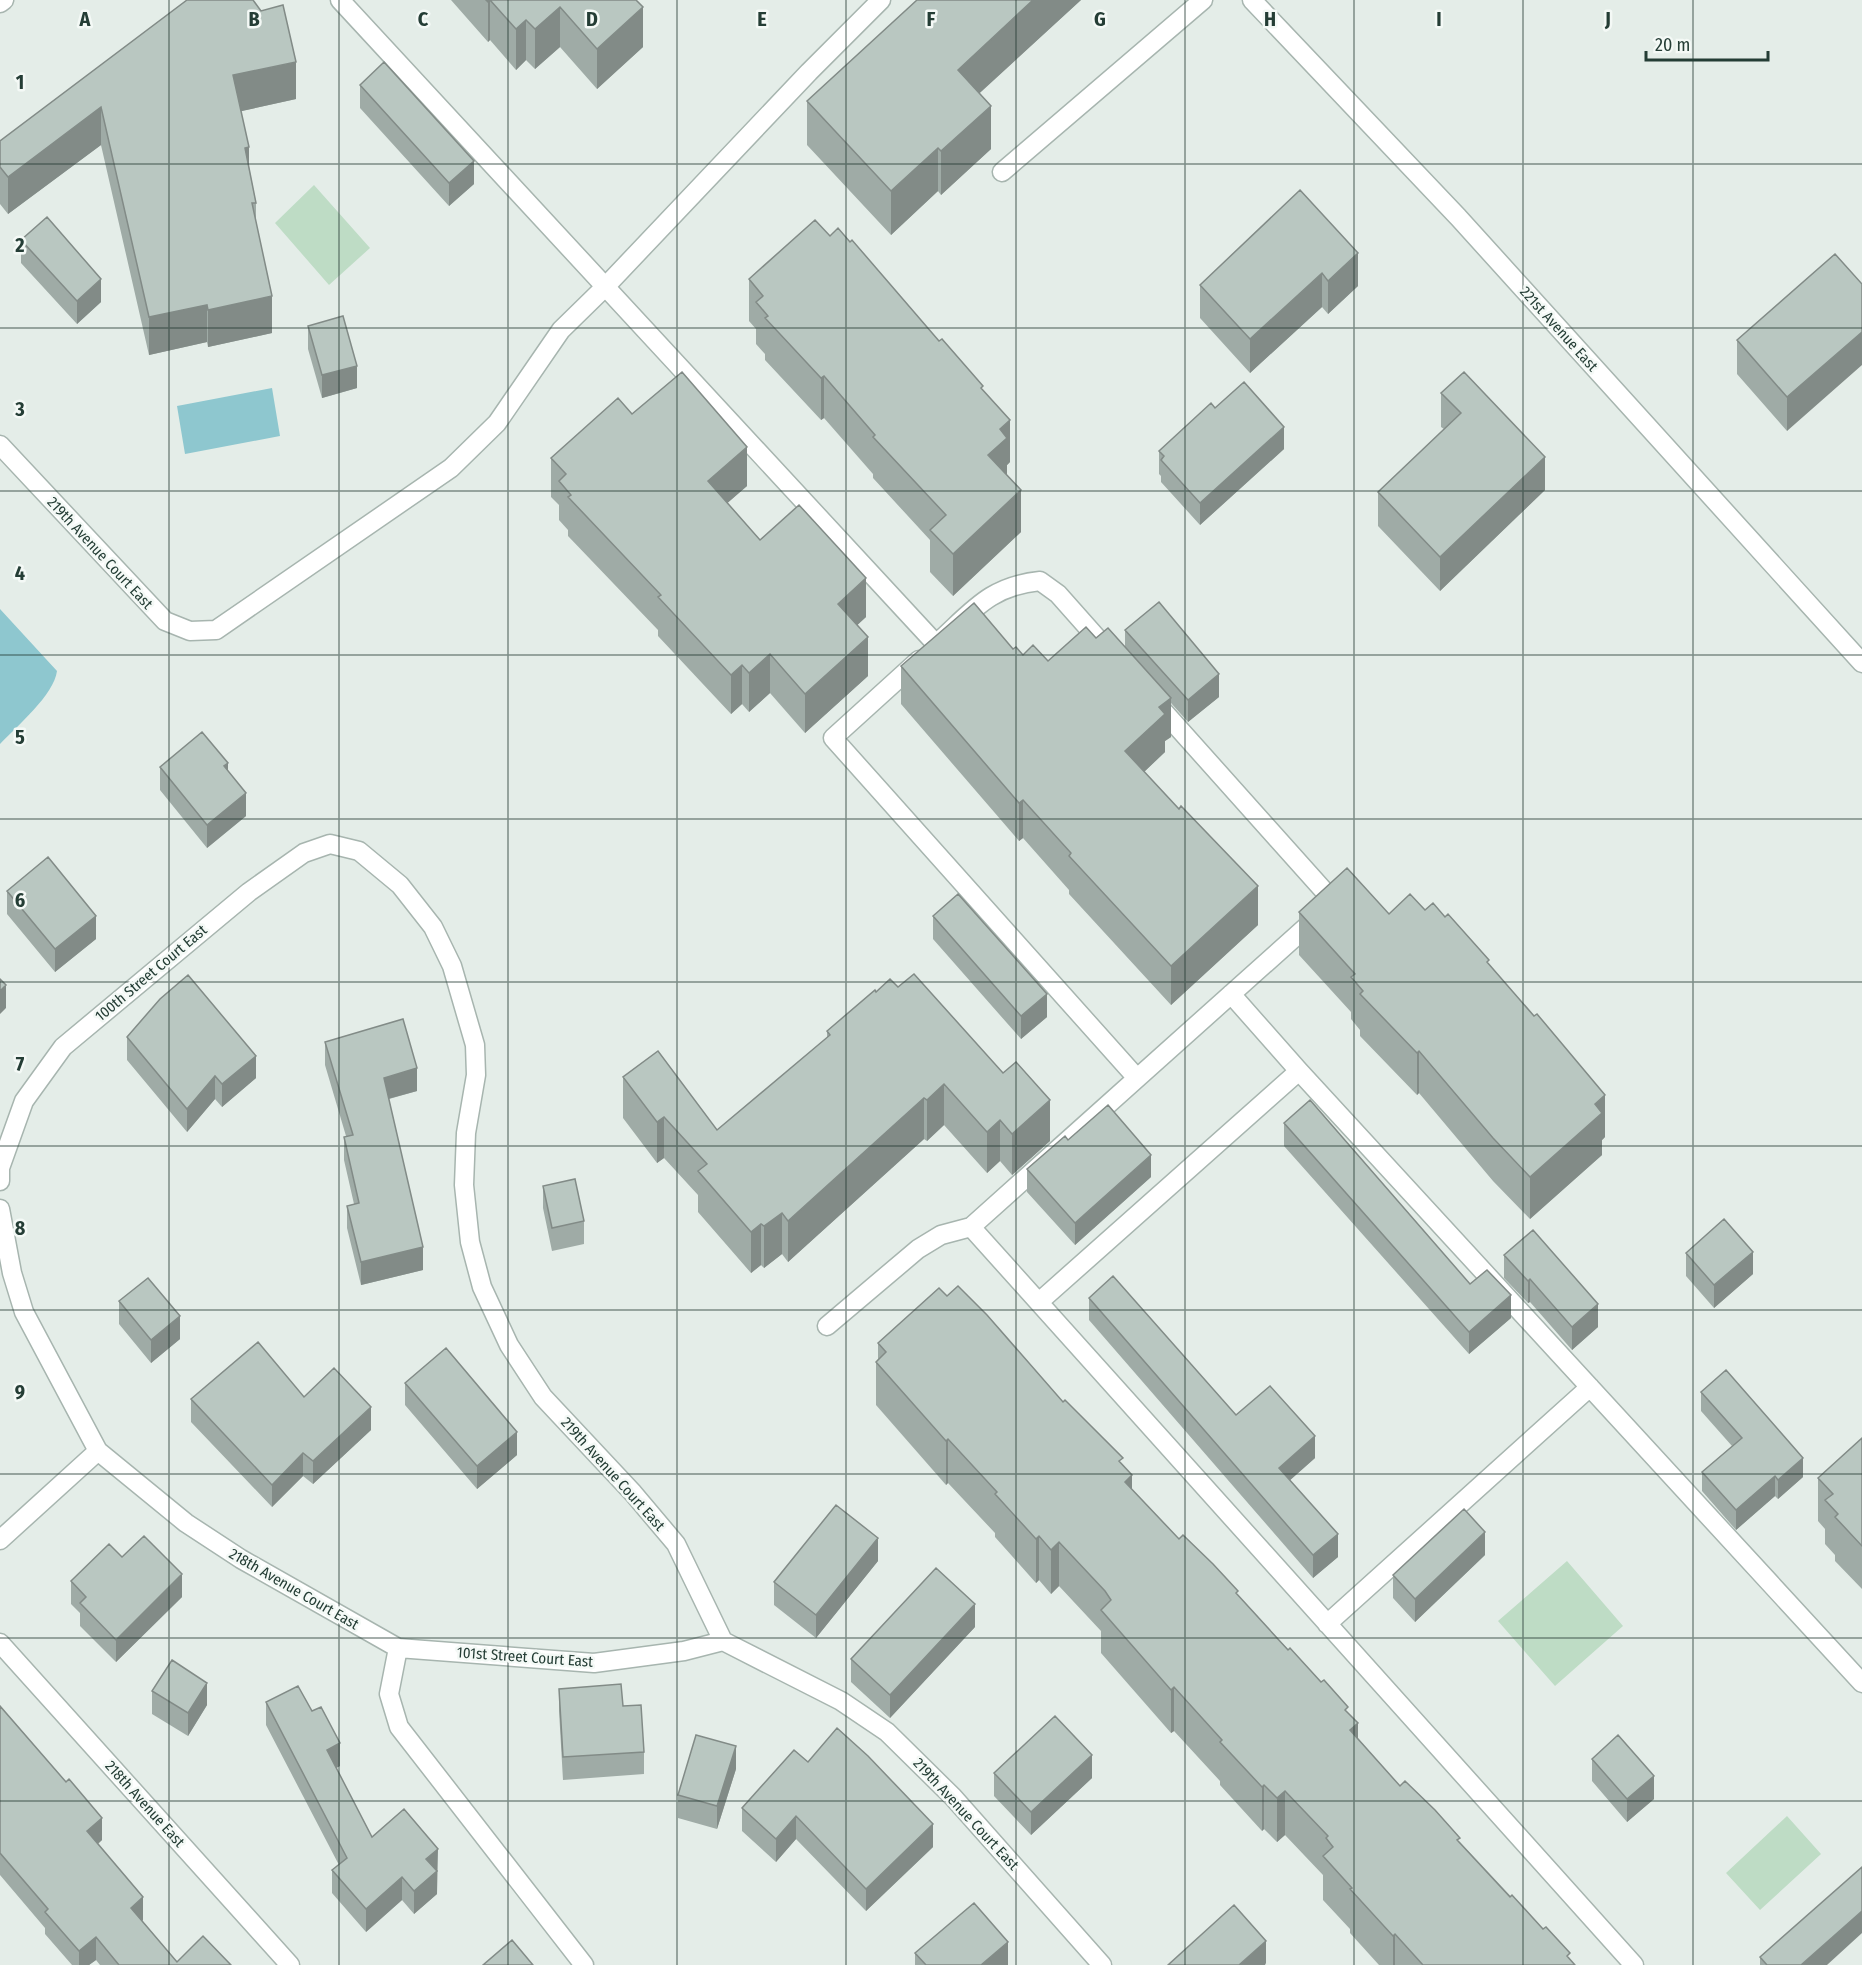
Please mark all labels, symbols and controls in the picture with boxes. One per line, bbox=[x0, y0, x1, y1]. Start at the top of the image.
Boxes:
text: A bbox=[79, 7, 92, 31]
text: B bbox=[248, 7, 260, 31]
text: C bbox=[418, 7, 429, 31]
text: D bbox=[586, 7, 598, 31]
text: E bbox=[757, 7, 767, 31]
text: F bbox=[927, 7, 936, 31]
text: G bbox=[1094, 7, 1106, 31]
text: H bbox=[1264, 7, 1276, 31]
text: I bbox=[1436, 7, 1442, 31]
text: J bbox=[1604, 7, 1611, 31]
scale bar bbox=[1646, 24, 1768, 62]
text: 20 m bbox=[1655, 34, 1690, 56]
text: 1 bbox=[16, 70, 24, 94]
text: 2 bbox=[14, 233, 25, 257]
street label: 221st Avenue East bbox=[1516, 283, 1602, 375]
text: 3 bbox=[14, 397, 25, 421]
street label: 219th Avenue Court East bbox=[43, 493, 157, 613]
text: 4 bbox=[15, 561, 25, 585]
text: 5 bbox=[15, 725, 25, 749]
text: 6 bbox=[15, 888, 25, 912]
street label: 100th Street Court East bbox=[91, 921, 211, 1025]
text: 7 bbox=[16, 1052, 25, 1076]
text: 8 bbox=[15, 1216, 26, 1240]
text: 9 bbox=[15, 1380, 25, 1404]
street label: 219th Avenue Court East bbox=[557, 1414, 669, 1535]
street label: 218th Avenue Court East bbox=[226, 1545, 362, 1634]
street label: 101st Street Court East bbox=[456, 1643, 594, 1671]
street label: 219th Avenue Court East bbox=[909, 1754, 1023, 1874]
street label: 218th Avenue East bbox=[102, 1757, 189, 1851]

